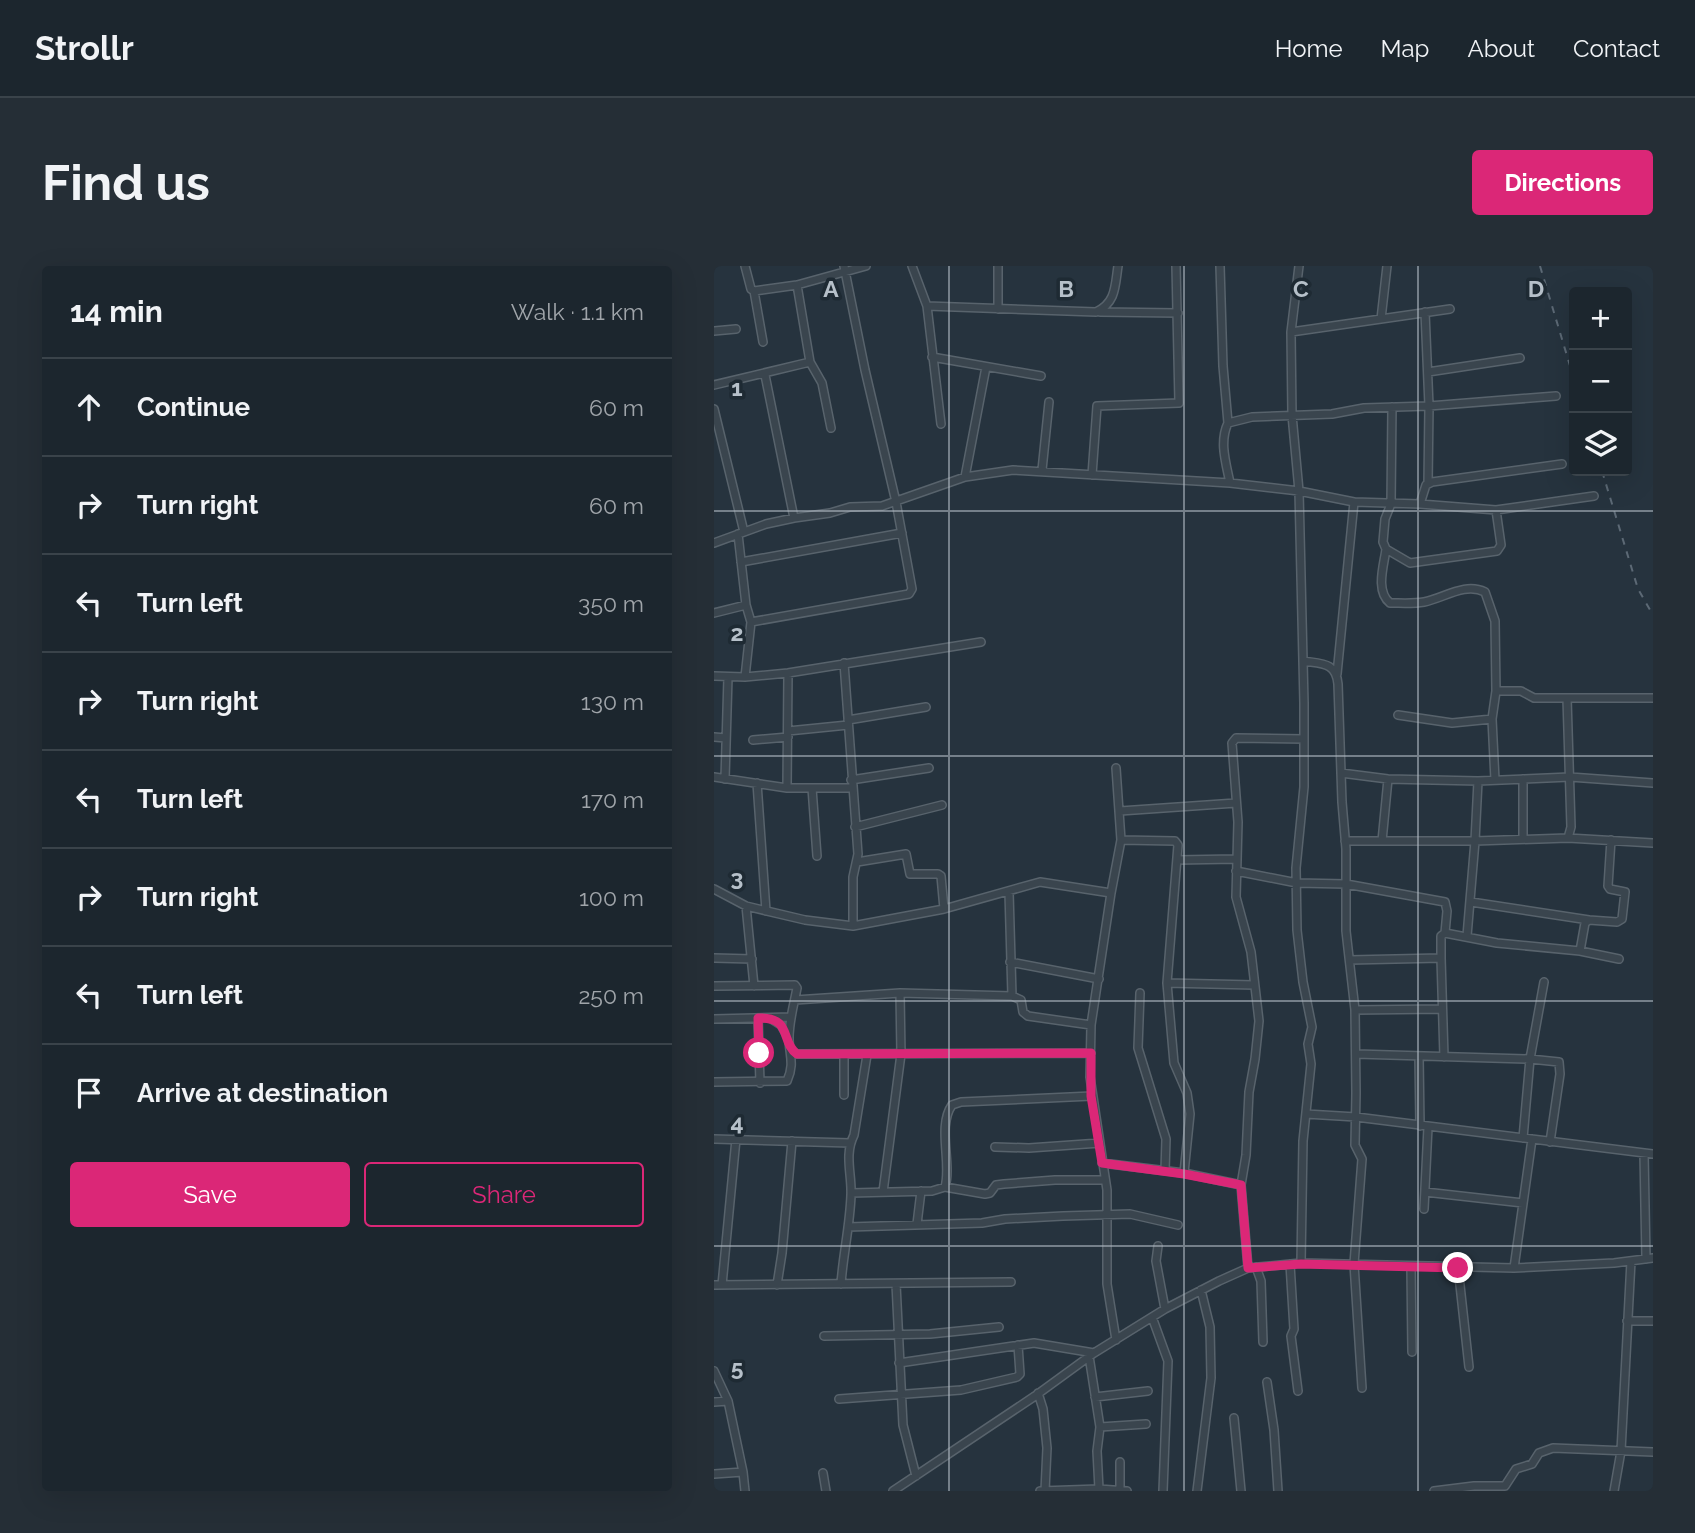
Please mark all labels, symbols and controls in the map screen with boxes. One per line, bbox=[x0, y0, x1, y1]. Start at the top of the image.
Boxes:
text: Strollr bbox=[35, 29, 134, 68]
text: Home bbox=[1275, 34, 1343, 63]
text: Map bbox=[1381, 34, 1429, 63]
text: About bbox=[1467, 34, 1535, 63]
text: Contact bbox=[1573, 34, 1660, 63]
button: Directions bbox=[1472, 150, 1653, 215]
text: Find us bbox=[42, 154, 210, 211]
text: A bbox=[823, 275, 839, 302]
text: B bbox=[1058, 275, 1074, 302]
text: C bbox=[1293, 275, 1309, 302]
text: D bbox=[1528, 275, 1544, 302]
map controls bbox=[1569, 287, 1632, 476]
button: + bbox=[1569, 287, 1632, 350]
text: 14 min bbox=[70, 294, 163, 329]
text: Walk · 1.1 km bbox=[511, 298, 644, 325]
button: − bbox=[1569, 350, 1632, 413]
text: 1 bbox=[731, 374, 743, 401]
icon: ahead bbox=[70, 388, 108, 426]
text: Continue bbox=[137, 392, 250, 422]
text: 60 m bbox=[589, 394, 644, 421]
button: layers bbox=[1569, 413, 1632, 476]
icon: right bbox=[70, 486, 108, 524]
text: Turn right bbox=[137, 490, 258, 520]
text: 60 m bbox=[589, 492, 644, 519]
icon: left bbox=[70, 584, 108, 622]
text: Turn left bbox=[137, 588, 243, 618]
text: 350 m bbox=[578, 590, 644, 617]
text: 2 bbox=[731, 619, 743, 646]
icon: right bbox=[70, 682, 108, 720]
text: Turn right bbox=[137, 686, 258, 716]
text: 130 m bbox=[581, 688, 644, 715]
icon: left bbox=[70, 780, 108, 818]
text: Turn left bbox=[137, 784, 243, 814]
text: 170 m bbox=[581, 786, 644, 813]
text: 3 bbox=[731, 864, 743, 891]
icon: right bbox=[70, 878, 108, 916]
text: Turn right bbox=[137, 882, 258, 912]
text: 100 m bbox=[579, 884, 644, 911]
icon: left bbox=[70, 976, 108, 1014]
text: Turn left bbox=[137, 980, 243, 1010]
text: 250 m bbox=[578, 982, 644, 1009]
route start bbox=[743, 1037, 774, 1068]
icon: arrive bbox=[70, 1074, 108, 1112]
text: Arrive at destination bbox=[137, 1078, 388, 1108]
text: 4 bbox=[730, 1109, 744, 1136]
button: Save bbox=[70, 1162, 350, 1227]
button: Share bbox=[364, 1162, 644, 1227]
route end bbox=[1442, 1252, 1473, 1283]
text: 5 bbox=[731, 1354, 744, 1381]

